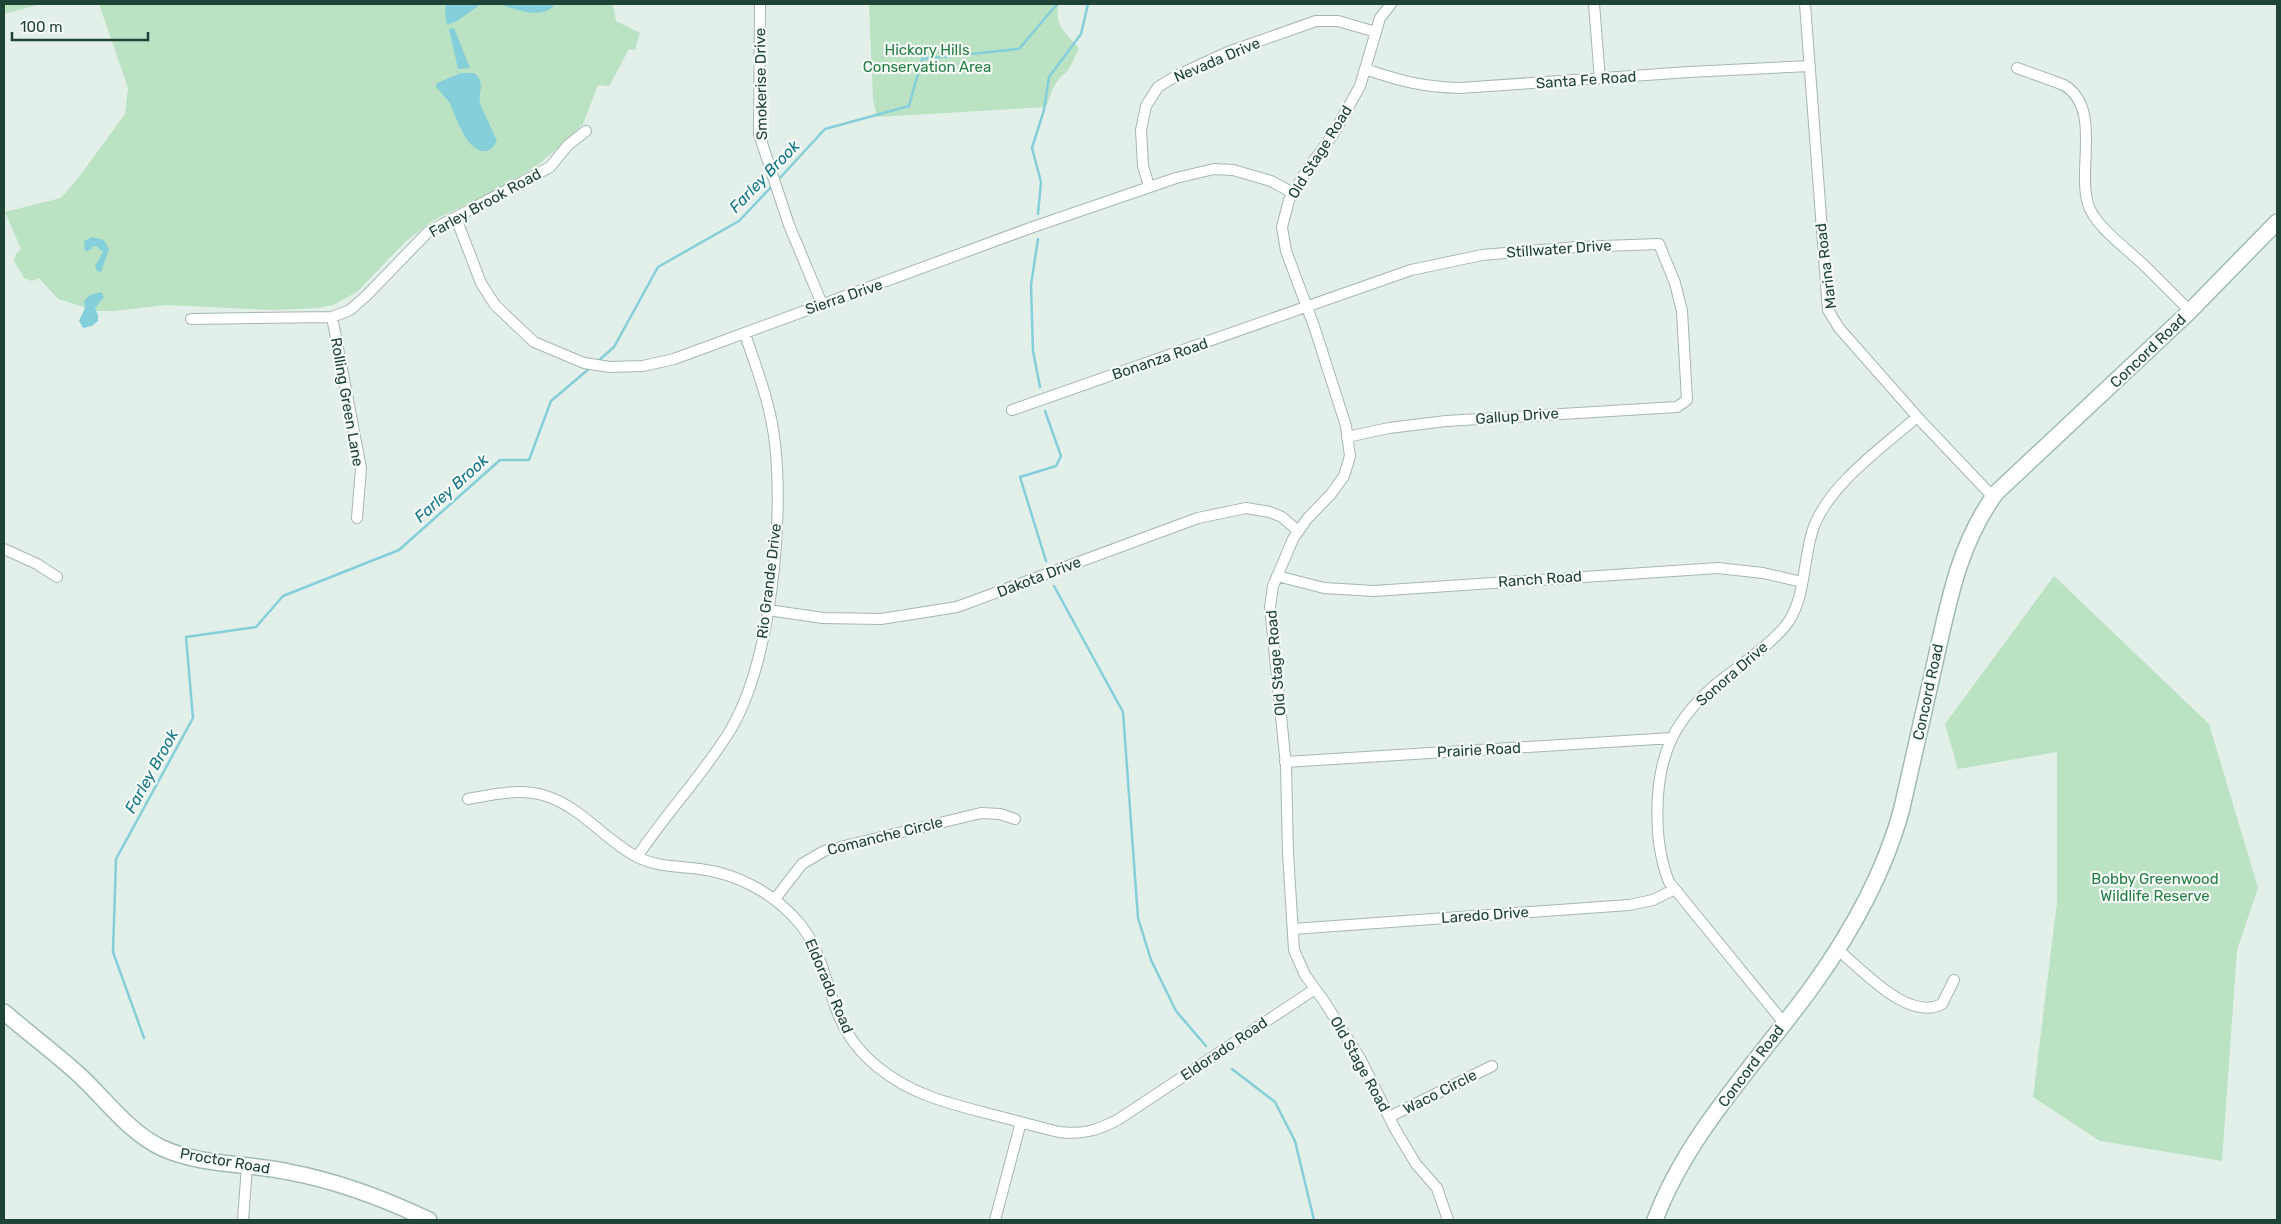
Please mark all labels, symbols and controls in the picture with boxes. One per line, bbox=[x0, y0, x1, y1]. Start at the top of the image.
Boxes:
scale bar bbox=[12, 10, 149, 42]
text: 100 m bbox=[20, 18, 62, 36]
street label: Smokerise Drive bbox=[751, 28, 771, 140]
street label: Nevada Drive bbox=[1171, 34, 1263, 86]
park label: Hickory Hills Conservation Area bbox=[863, 41, 991, 76]
street label: Santa Fe Road bbox=[1535, 68, 1637, 92]
street label: Old Stage Road bbox=[1284, 102, 1356, 202]
water label: Farley Brook bbox=[725, 136, 804, 216]
street label: Farley Brook Road bbox=[426, 165, 544, 241]
street label: Marina Road bbox=[1812, 222, 1840, 310]
street label: Stillwater Drive bbox=[1506, 236, 1612, 262]
street label: Sierra Drive bbox=[803, 275, 885, 319]
street label: Concord Road bbox=[2106, 310, 2190, 392]
street label: Bonanza Road bbox=[1110, 334, 1210, 384]
street label: Rolling Green Lane bbox=[327, 336, 367, 468]
street label: Gallup Drive bbox=[1475, 404, 1559, 428]
water label: Farley Brook bbox=[410, 450, 493, 527]
street label: Rio Grande Drive bbox=[753, 522, 785, 640]
street label: Dakota Drive bbox=[994, 553, 1084, 601]
street label: Ranch Road bbox=[1498, 567, 1582, 591]
street label: Old Stage Road bbox=[1262, 609, 1290, 717]
street label: Sonora Drive bbox=[1692, 638, 1772, 710]
street label: Concord Road bbox=[1909, 642, 1947, 742]
water label: Farley Brook bbox=[121, 725, 183, 817]
street label: Prairie Road bbox=[1437, 739, 1521, 761]
street label: Comanche Circle bbox=[825, 813, 945, 859]
park label: Bobby Greenwood Wildlife Reserve bbox=[2091, 870, 2219, 905]
street label: Laredo Drive bbox=[1440, 903, 1530, 927]
street label: Eldorado Road bbox=[801, 936, 857, 1036]
street label: Eldorado Road bbox=[1177, 1013, 1271, 1085]
street label: Old Stage Road bbox=[1326, 1013, 1394, 1115]
street label: Concord Road bbox=[1714, 1021, 1788, 1111]
street label: Waco Circle bbox=[1400, 1066, 1480, 1118]
street label: Proctor Road bbox=[179, 1144, 271, 1178]

